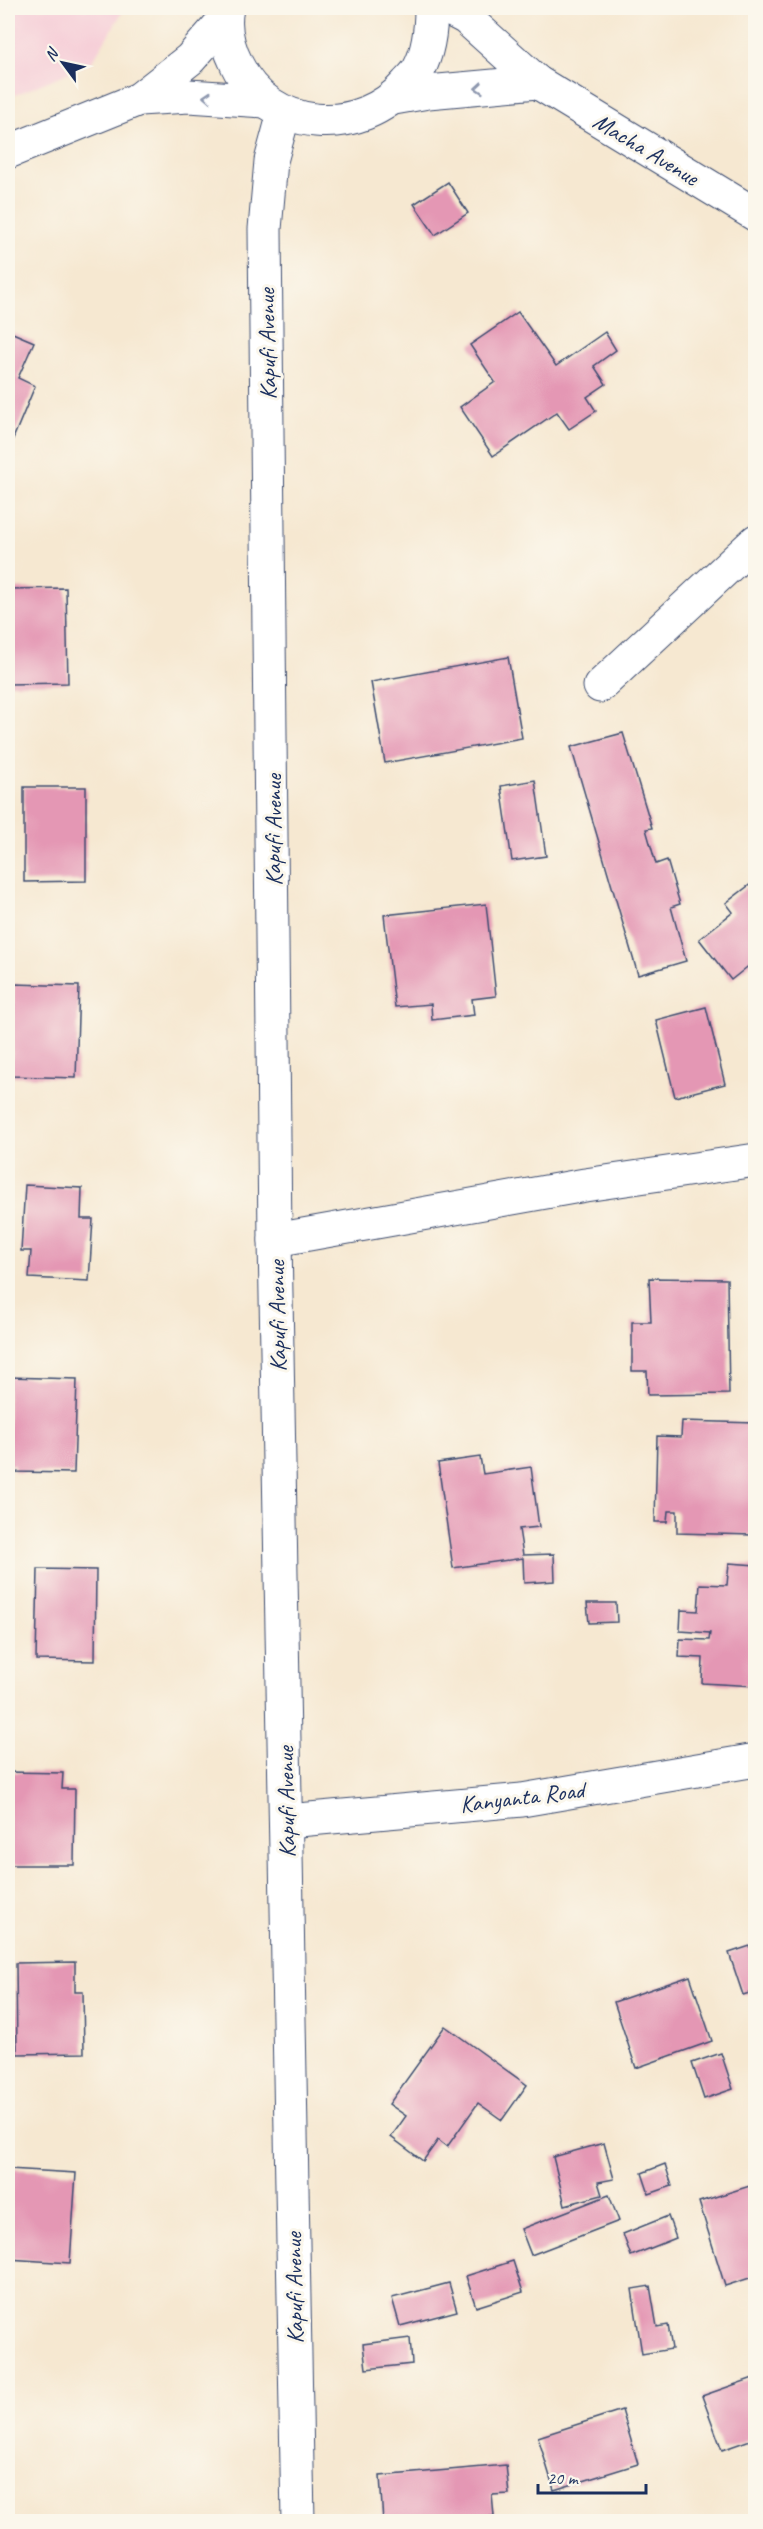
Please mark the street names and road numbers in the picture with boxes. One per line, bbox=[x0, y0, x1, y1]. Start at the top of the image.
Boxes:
street label: Macha Avenue bbox=[588, 106, 706, 193]
street label: Kapufi Avenue bbox=[251, 286, 283, 400]
street label: Kapufi Avenue bbox=[258, 772, 288, 886]
street label: Kapufi Avenue bbox=[261, 1258, 293, 1372]
street label: Kapufi Avenue bbox=[270, 1744, 302, 1858]
street label: Kanyanta Road bbox=[458, 1774, 589, 1819]
street label: Kapufi Avenue bbox=[278, 2230, 310, 2344]

